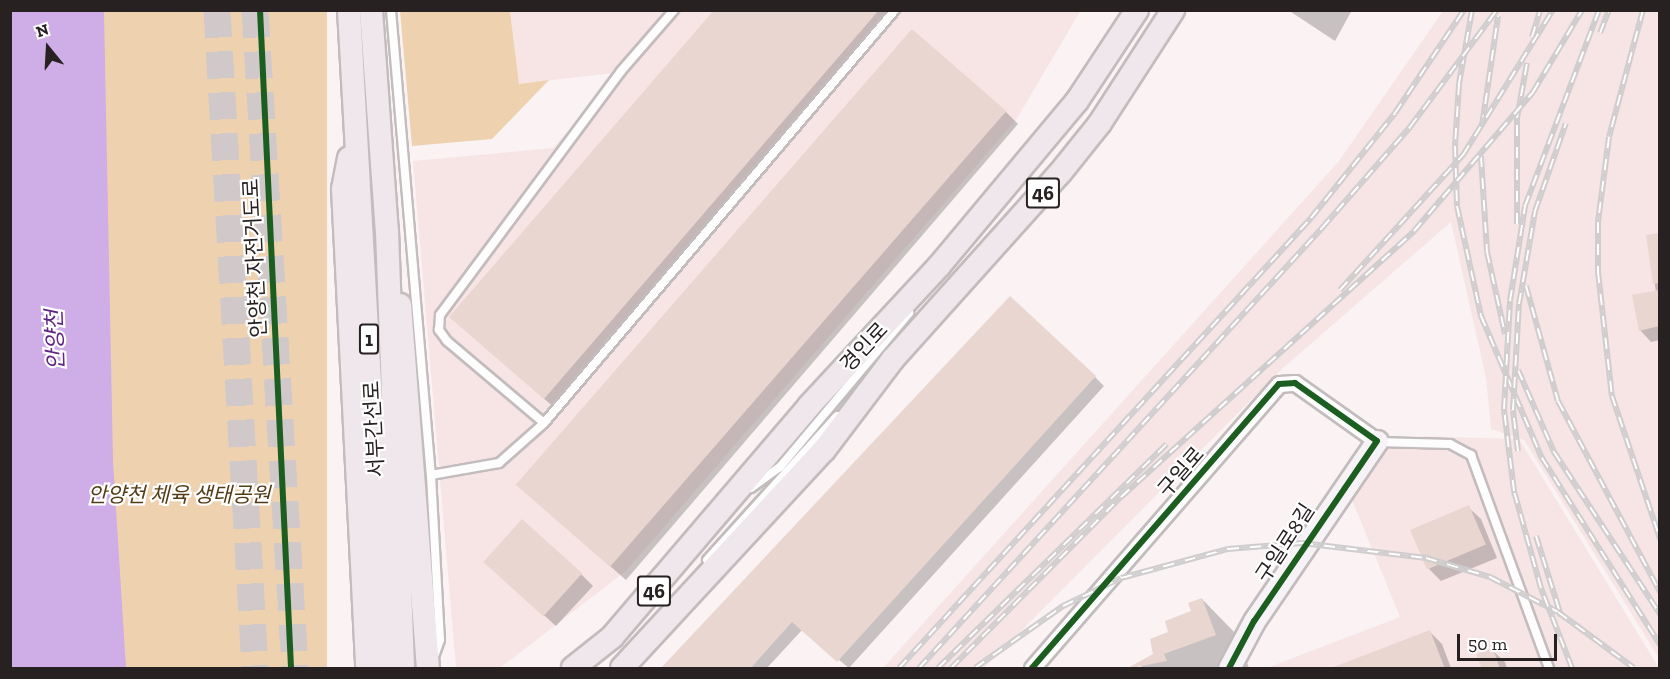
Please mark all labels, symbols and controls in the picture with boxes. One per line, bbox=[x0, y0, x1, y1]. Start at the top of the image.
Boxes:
north arrow bbox=[18, 18, 78, 78]
text: N bbox=[34, 19, 51, 41]
road number: 46 bbox=[1025, 176, 1061, 210]
street label: 안양천 자전거도로 bbox=[238, 178, 272, 338]
water label: 안양천 bbox=[41, 309, 69, 371]
street label: 경인로 bbox=[835, 317, 893, 377]
road number: 1 bbox=[358, 322, 380, 356]
street label: 서부간선로 bbox=[359, 380, 389, 478]
street label: 구일로 bbox=[1152, 442, 1210, 502]
park label: 안양천 체육 생태공원 bbox=[87, 482, 271, 508]
street label: 구일로8길 bbox=[1250, 499, 1320, 587]
road number: 46 bbox=[636, 574, 672, 608]
scale bar bbox=[1460, 622, 1560, 660]
text: 50 m bbox=[1468, 633, 1507, 655]

